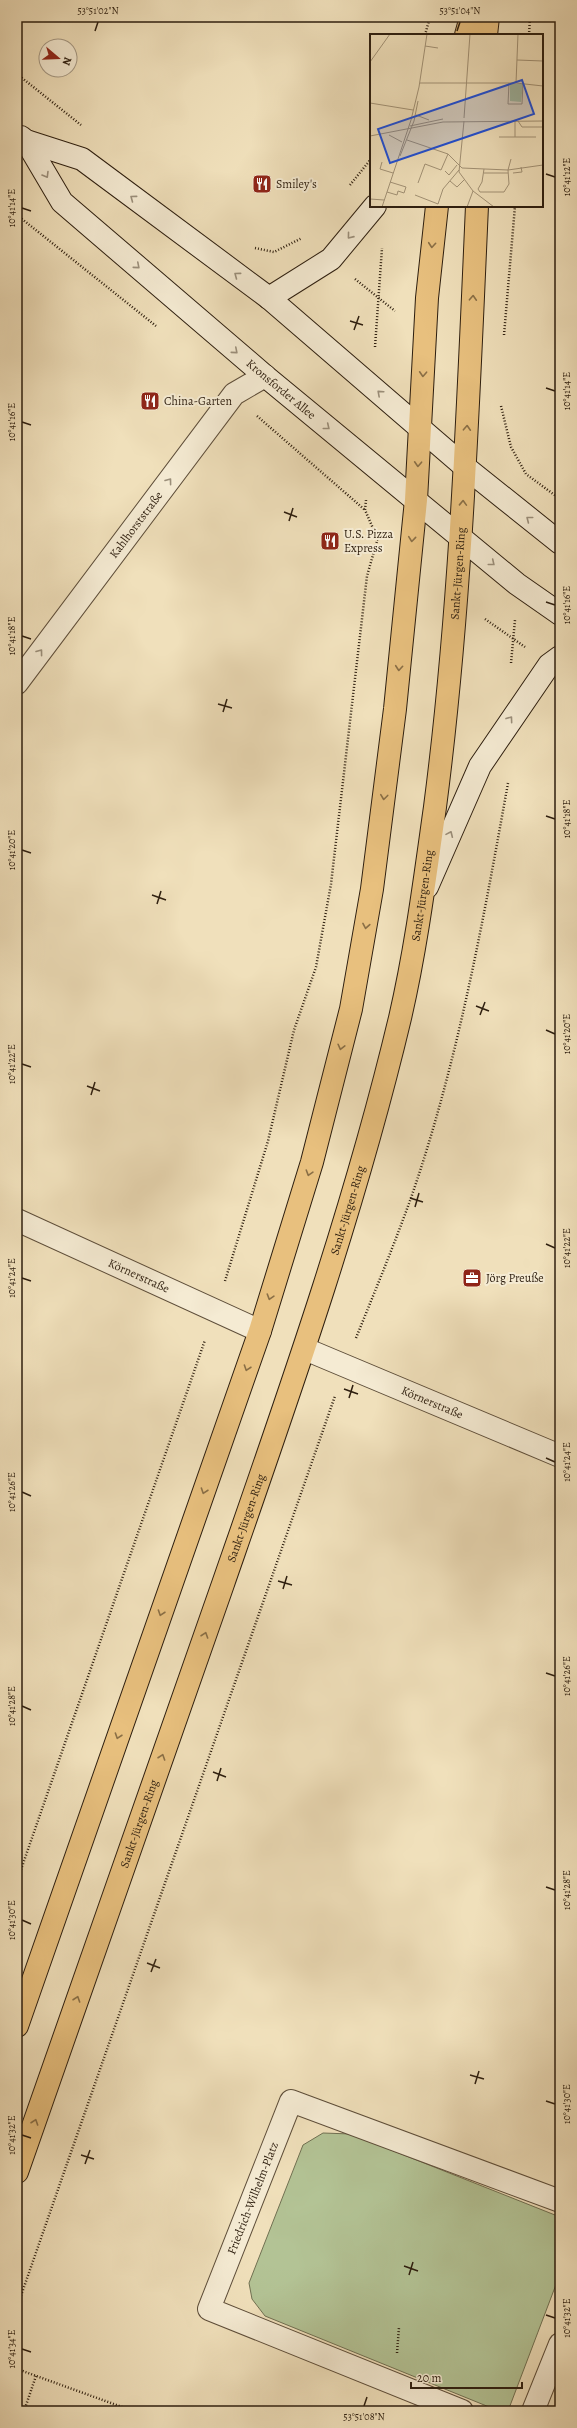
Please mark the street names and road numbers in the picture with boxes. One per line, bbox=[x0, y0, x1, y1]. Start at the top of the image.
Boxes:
street label: Kronsforder Allee bbox=[243, 356, 319, 423]
street label: Kahlhorststraße bbox=[106, 488, 166, 561]
street label: Sankt-Jürgen-Ring bbox=[446, 527, 469, 620]
street label: Sankt-Jürgen-Ring bbox=[407, 849, 437, 942]
street label: Sankt-Jürgen-Ring bbox=[326, 1164, 368, 1257]
street label: Körnerstraße bbox=[106, 1255, 172, 1297]
street label: Körnerstraße bbox=[399, 1382, 466, 1422]
street label: Sankt-Jürgen-Ring bbox=[223, 1472, 269, 1564]
street label: Sankt-Jürgen-Ring bbox=[116, 1777, 162, 1870]
street label: Friedrich-Wilhelm-Platz bbox=[223, 2140, 282, 2257]

